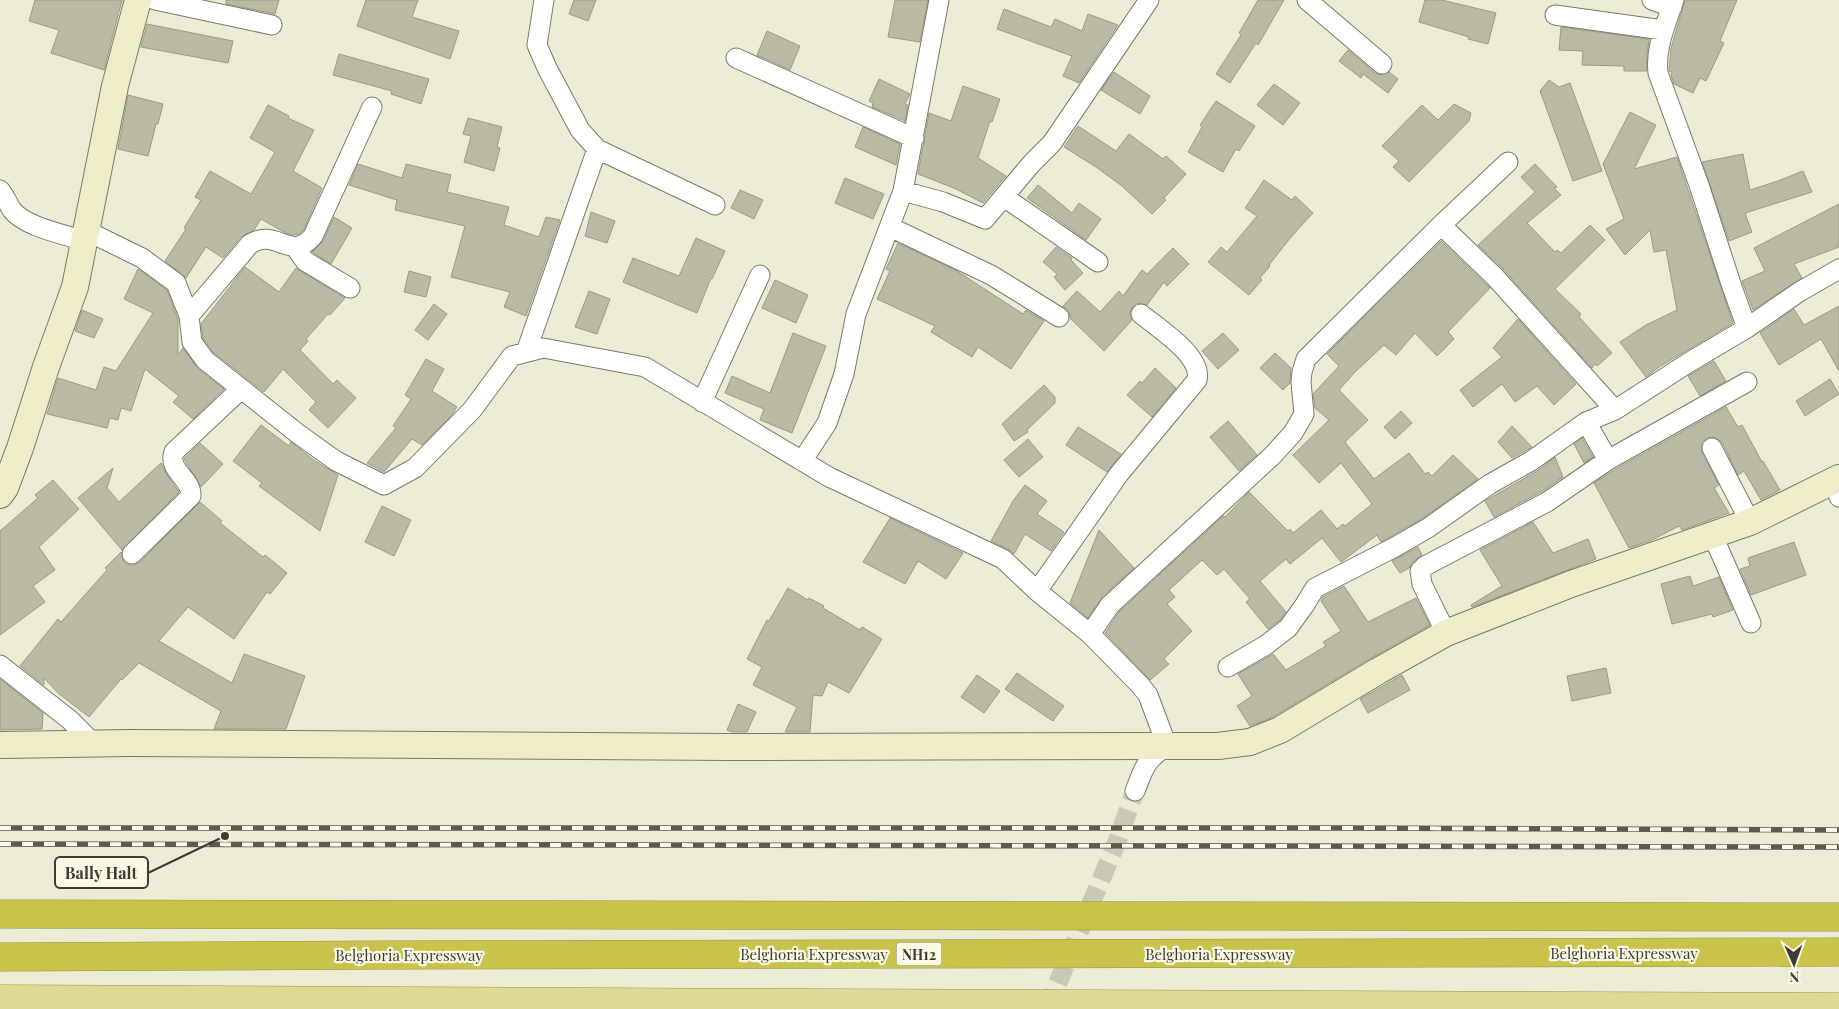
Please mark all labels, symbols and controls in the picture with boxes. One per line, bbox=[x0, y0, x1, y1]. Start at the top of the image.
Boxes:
callout: Bally Halt bbox=[55, 857, 148, 888]
text: Bally Halt bbox=[65, 862, 137, 883]
north arrow bbox=[1769, 939, 1819, 989]
road number: NH12 bbox=[896, 942, 942, 966]
street label: Belghoria Expressway bbox=[1550, 943, 1698, 963]
street label: Belghoria Expressway bbox=[740, 944, 888, 964]
street label: Belghoria Expressway bbox=[1145, 944, 1293, 964]
street label: Belghoria Expressway bbox=[335, 945, 483, 965]
text: N bbox=[1789, 968, 1800, 987]

